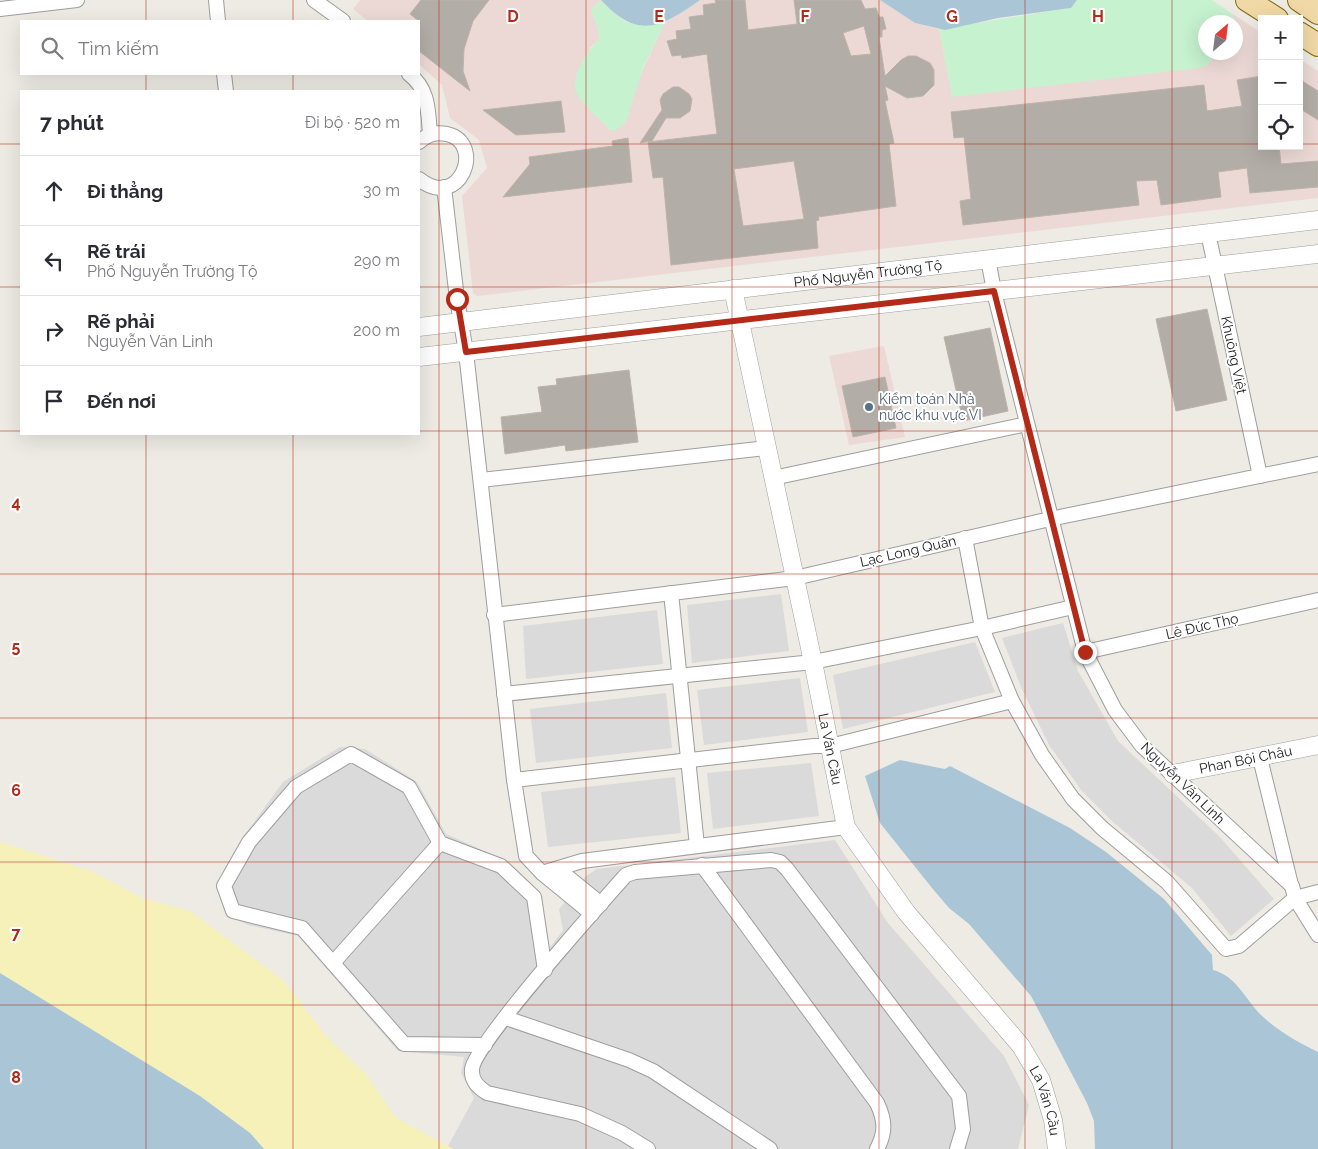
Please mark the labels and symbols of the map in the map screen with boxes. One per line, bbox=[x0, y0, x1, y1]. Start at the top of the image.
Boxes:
text: D bbox=[507, 7, 519, 26]
text: E bbox=[654, 7, 664, 26]
text: F bbox=[800, 7, 810, 26]
text: G bbox=[946, 7, 958, 26]
text: H bbox=[1092, 7, 1104, 26]
north arrow bbox=[1198, 15, 1243, 60]
street label: Phố Nguyễn Trường Tộ bbox=[793, 257, 943, 290]
route start bbox=[446, 288, 469, 311]
street label: Khuông Việt bbox=[1218, 315, 1250, 396]
place label: Kiểm toán Nhà nước khu vực VI bbox=[879, 391, 982, 423]
marker: Kiểm toán Nhà nước khu vực VI bbox=[863, 401, 875, 413]
text: 4 bbox=[11, 493, 21, 512]
street label: Lạc Long Quân bbox=[858, 532, 958, 570]
street label: Lê Đức Thọ bbox=[1164, 610, 1240, 642]
text: 5 bbox=[12, 637, 21, 656]
route end bbox=[1074, 641, 1097, 664]
street label: La Văn Cầu bbox=[815, 712, 845, 786]
street label: Nguyễn Văn Linh bbox=[1138, 739, 1228, 827]
street label: Phan Bội Châu bbox=[1198, 742, 1293, 777]
text: 6 bbox=[11, 781, 21, 800]
text: 7 bbox=[12, 924, 21, 943]
street label: La Văn Cầu bbox=[1026, 1063, 1063, 1137]
text: 8 bbox=[11, 1068, 21, 1087]

